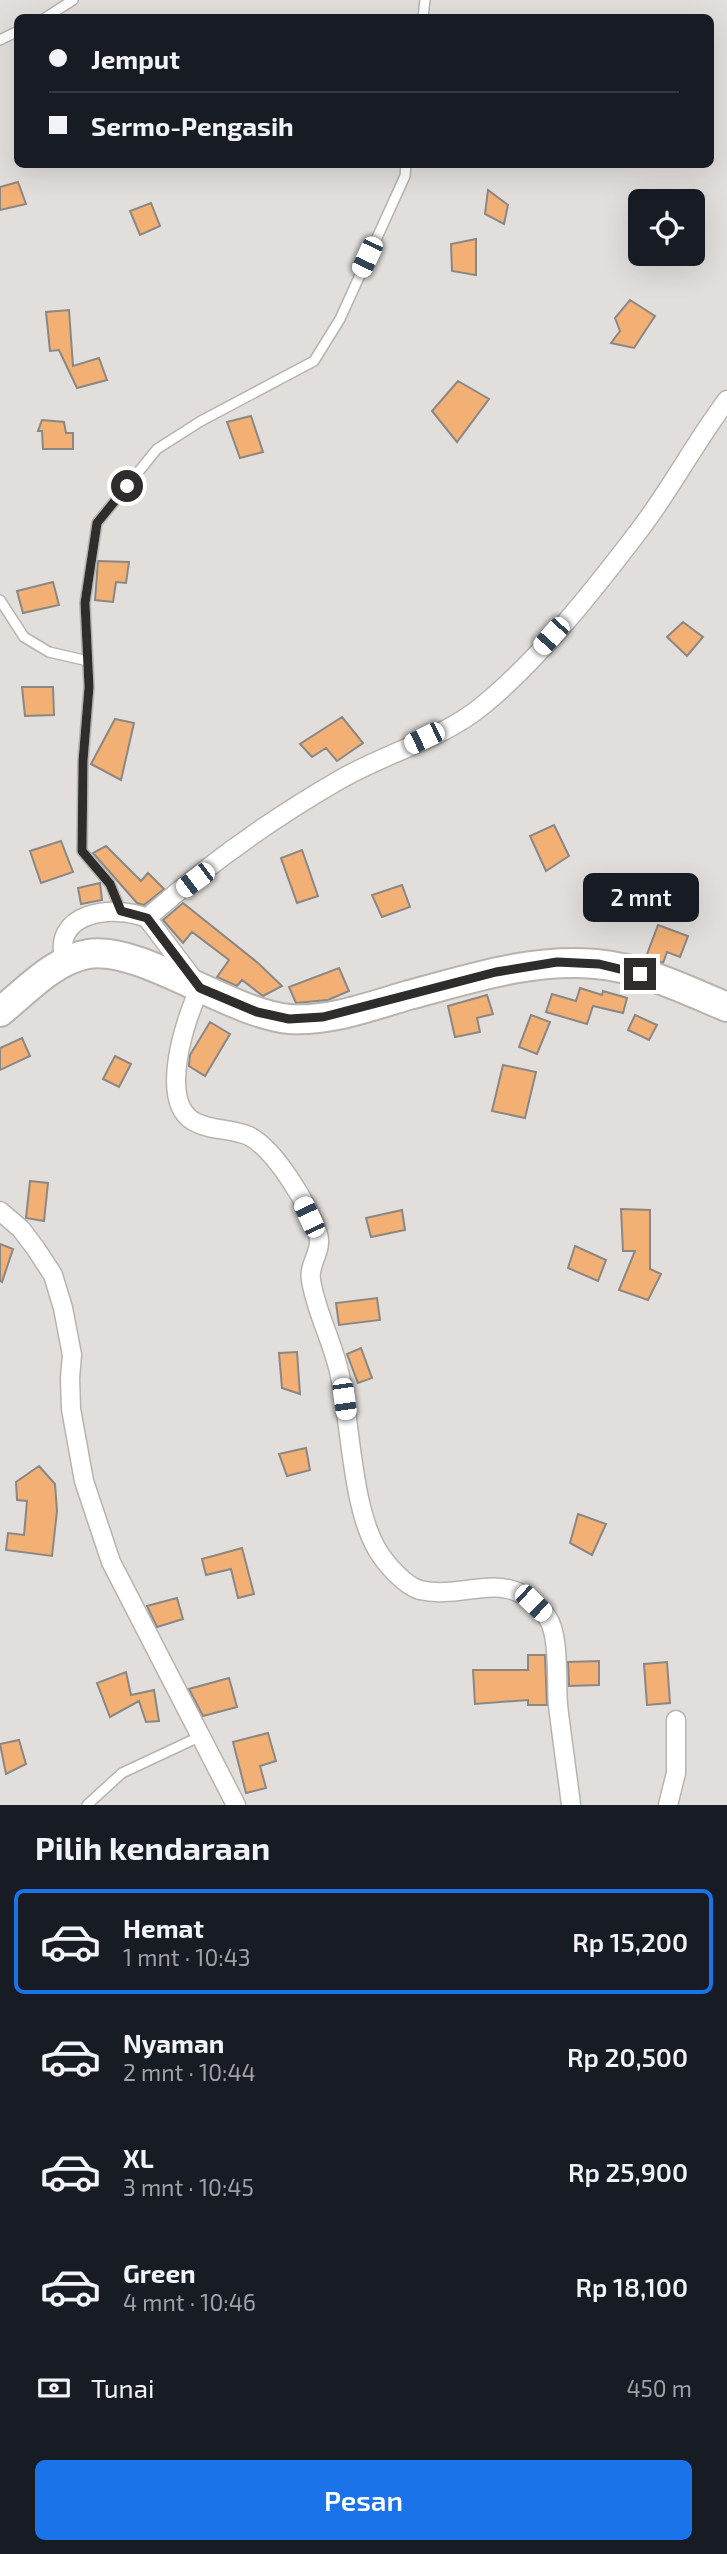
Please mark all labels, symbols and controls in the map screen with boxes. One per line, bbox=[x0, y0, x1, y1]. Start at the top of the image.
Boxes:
text: Jemput bbox=[91, 43, 180, 74]
text: Sermo-Pengasih bbox=[91, 110, 294, 141]
map controls bbox=[628, 189, 705, 266]
button: locate bbox=[628, 189, 705, 266]
car bbox=[349, 234, 386, 280]
route start bbox=[111, 470, 143, 502]
car bbox=[530, 613, 573, 659]
car bbox=[401, 719, 448, 757]
car bbox=[172, 859, 219, 901]
callout: 2 mnt bbox=[582, 872, 698, 922]
text: 2 mnt bbox=[610, 883, 672, 911]
route end bbox=[624, 958, 656, 990]
car bbox=[291, 1194, 328, 1240]
car bbox=[331, 1377, 358, 1421]
car bbox=[511, 1581, 556, 1625]
text: Pilih kendaraan bbox=[35, 1828, 270, 1866]
icon: car bbox=[39, 1910, 102, 1973]
text: Hemat bbox=[123, 1912, 204, 1943]
text: Rp 15,200 bbox=[572, 1926, 688, 1957]
text: 1 mnt · 10:43 bbox=[123, 1943, 251, 1971]
icon: car bbox=[39, 2025, 102, 2088]
text: Nyaman bbox=[123, 2027, 224, 2058]
text: Rp 20,500 bbox=[567, 2041, 688, 2072]
text: 2 mnt · 10:44 bbox=[123, 2058, 256, 2086]
icon: car bbox=[39, 2140, 102, 2203]
text: XL bbox=[123, 2142, 154, 2173]
text: Rp 25,900 bbox=[568, 2156, 688, 2187]
text: 3 mnt · 10:45 bbox=[123, 2173, 254, 2201]
icon: car bbox=[39, 2255, 102, 2318]
text: Green bbox=[123, 2257, 196, 2288]
text: Rp 18,100 bbox=[575, 2271, 688, 2302]
text: 4 mnt · 10:46 bbox=[123, 2288, 256, 2316]
icon: cash bbox=[35, 2369, 73, 2407]
text: Tunai bbox=[91, 2372, 154, 2403]
text: 450 m bbox=[626, 2374, 692, 2402]
button: Pesan bbox=[35, 2460, 692, 2540]

